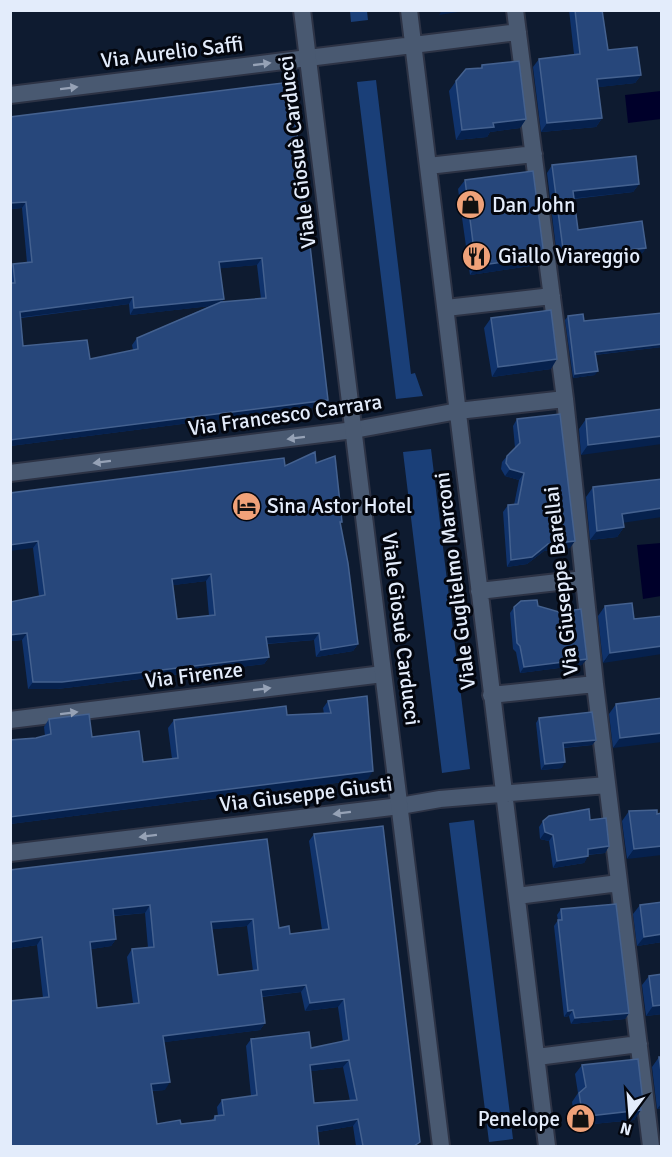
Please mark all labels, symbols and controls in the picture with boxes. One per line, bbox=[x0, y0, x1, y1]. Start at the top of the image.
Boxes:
street label: Via Aurelio Saffi bbox=[99, 30, 245, 74]
street label: Viale Giosuè Carducci bbox=[272, 54, 322, 250]
one-way arrow bbox=[253, 59, 272, 69]
one-way arrow bbox=[59, 83, 78, 93]
shop icon: Dan John bbox=[455, 189, 487, 221]
place label: Dan John bbox=[492, 192, 575, 218]
restaurant icon: Giallo Viareggio bbox=[461, 240, 493, 272]
place label: Giallo Viareggio bbox=[498, 243, 640, 269]
street label: Via Francesco Carrara bbox=[186, 389, 384, 441]
one-way arrow bbox=[286, 433, 305, 442]
one-way arrow bbox=[92, 457, 111, 466]
street label: Viale Guglielmo Marconi bbox=[429, 471, 481, 691]
street label: Via Giuseppe Barellai bbox=[538, 485, 584, 677]
hotel icon: Sina Astor Hotel bbox=[230, 490, 262, 522]
place label: Sina Astor Hotel bbox=[267, 493, 412, 519]
street label: Viale Giosuè Carducci bbox=[376, 531, 426, 727]
street label: Via Firenze bbox=[144, 656, 244, 694]
one-way arrow bbox=[253, 684, 272, 694]
one-way arrow bbox=[59, 708, 78, 717]
street label: Via Giuseppe Giusti bbox=[218, 771, 394, 817]
one-way arrow bbox=[332, 808, 351, 817]
one-way arrow bbox=[138, 831, 157, 841]
north arrow bbox=[600, 1085, 660, 1145]
shop icon: Penelope bbox=[565, 1103, 597, 1135]
place label: Penelope bbox=[478, 1106, 560, 1132]
text: N bbox=[618, 1117, 634, 1140]

